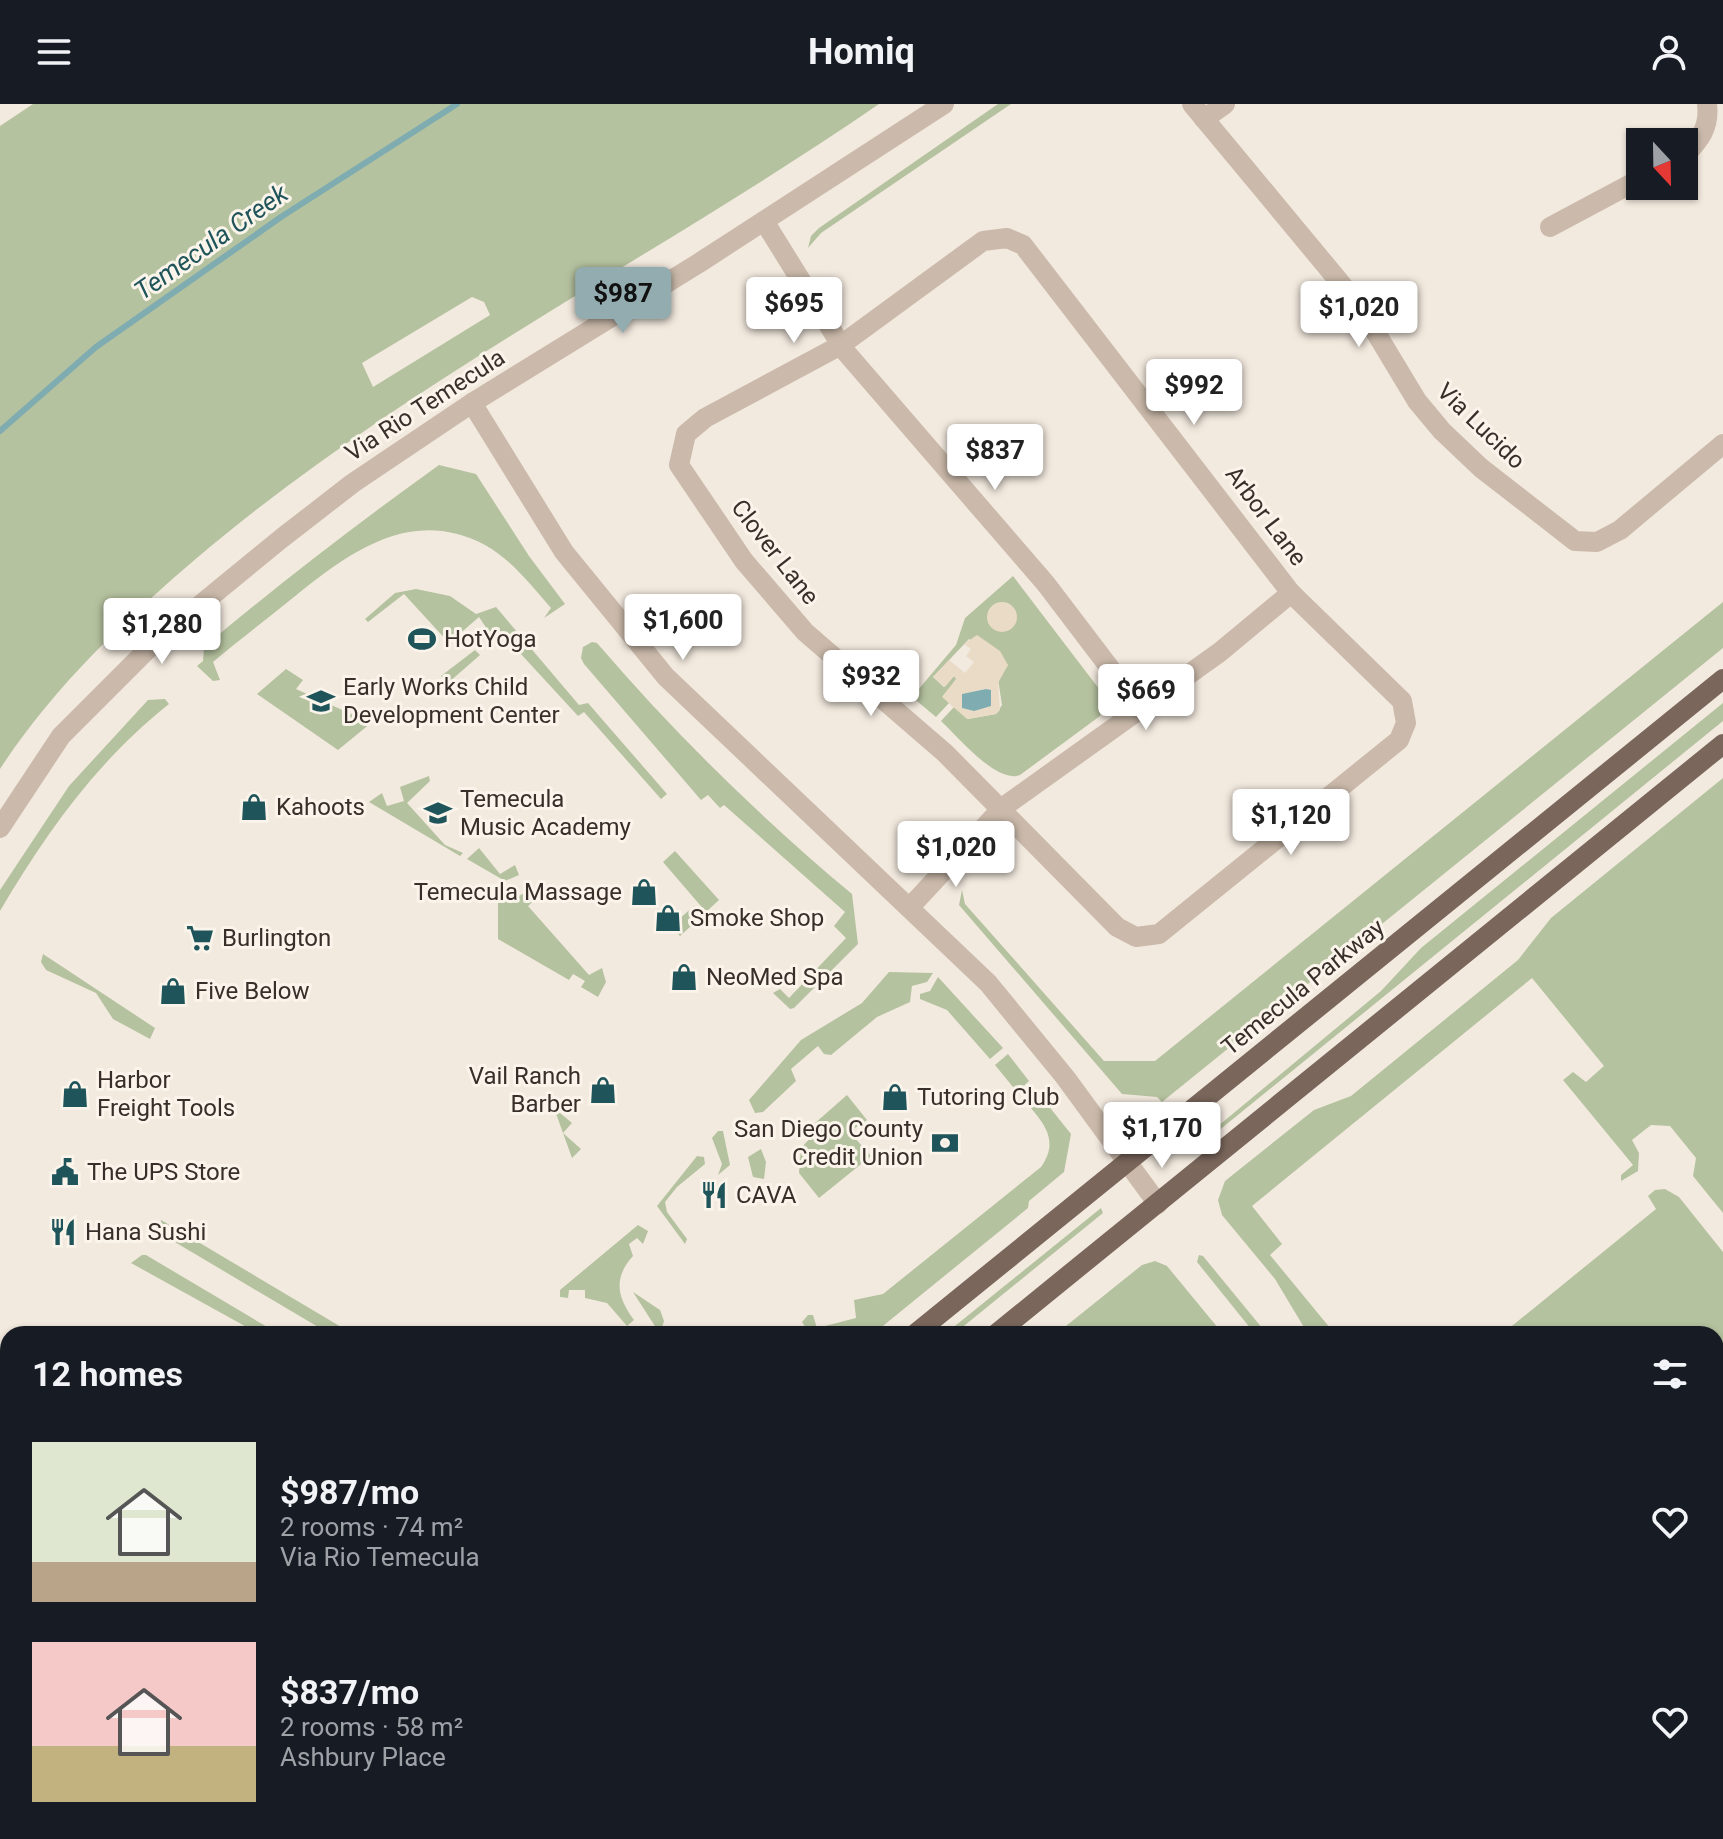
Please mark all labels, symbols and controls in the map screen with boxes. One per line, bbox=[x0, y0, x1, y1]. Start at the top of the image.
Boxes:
icon: menu bbox=[32, 30, 76, 74]
icon: person bbox=[1647, 30, 1691, 74]
text: Homiq bbox=[808, 31, 915, 73]
north arrow bbox=[1626, 128, 1698, 200]
map controls bbox=[1626, 128, 1698, 200]
water label: Temecula Creek bbox=[129, 177, 294, 306]
pin: $987 bbox=[576, 267, 670, 335]
pin: $695 bbox=[747, 277, 841, 345]
text: $987 bbox=[593, 278, 653, 308]
pin: $1,020 bbox=[1294, 281, 1424, 349]
text: $695 bbox=[764, 288, 824, 318]
text: $1,020 bbox=[1319, 292, 1399, 322]
street label: Via Rio Temecula bbox=[340, 343, 510, 467]
pin: $992 bbox=[1147, 359, 1241, 427]
text: $992 bbox=[1164, 370, 1224, 400]
street label: Via Lucido bbox=[1431, 377, 1531, 475]
pin: $837 bbox=[948, 424, 1042, 492]
text: $837 bbox=[965, 435, 1025, 465]
street label: Arbor Lane bbox=[1220, 461, 1312, 571]
street label: Clover Lane bbox=[725, 494, 825, 610]
pin: $1,600 bbox=[618, 594, 748, 662]
pin: $1,280 bbox=[97, 598, 227, 666]
text: $1,600 bbox=[643, 605, 723, 635]
text: $1,280 bbox=[122, 609, 202, 639]
sports icon: HotYoga bbox=[407, 624, 437, 654]
place label: HotYoga bbox=[444, 625, 537, 653]
pin: $932 bbox=[824, 650, 918, 718]
text: $932 bbox=[841, 661, 901, 691]
pin: $669 bbox=[1099, 664, 1193, 732]
place label: Early Works Child Development Center bbox=[343, 673, 560, 729]
text: $669 bbox=[1116, 675, 1176, 705]
school or university icon: Early Works Child Development Center bbox=[306, 686, 336, 716]
place label: Temecula Music Academy bbox=[460, 785, 632, 841]
pin: $1,120 bbox=[1226, 789, 1356, 857]
shop icon: Kahoots bbox=[239, 792, 269, 822]
place label: Kahoots bbox=[276, 793, 365, 821]
school or university icon: Temecula Music Academy bbox=[423, 798, 453, 828]
text: $1,120 bbox=[1251, 800, 1331, 830]
pin: $1,020 bbox=[891, 821, 1021, 889]
text: $1,020 bbox=[916, 832, 996, 862]
shop icon: Temecula Massage bbox=[629, 877, 659, 907]
place label: Temecula Massage bbox=[414, 878, 622, 906]
shop icon: Smoke Shop bbox=[653, 903, 683, 933]
place label: Smoke Shop bbox=[690, 904, 824, 932]
street label: Temecula Parkway bbox=[1216, 912, 1390, 1061]
supermarket icon: Burlington bbox=[185, 923, 215, 953]
place label: Burlington bbox=[222, 924, 331, 952]
shop icon: NeoMed Spa bbox=[669, 962, 699, 992]
place label: NeoMed Spa bbox=[706, 963, 843, 991]
shop icon: Five Below bbox=[158, 976, 188, 1006]
place label: Five Below bbox=[195, 977, 310, 1005]
place label: Vail Ranch Barber bbox=[469, 1062, 581, 1118]
place label: Harbor Freight Tools bbox=[97, 1066, 235, 1122]
shop icon: Vail Ranch Barber bbox=[588, 1075, 618, 1105]
shop icon: Harbor Freight Tools bbox=[60, 1079, 90, 1109]
shop icon: Tutoring Club bbox=[880, 1082, 910, 1112]
place label: Tutoring Club bbox=[917, 1083, 1060, 1111]
pin: $1,170 bbox=[1097, 1102, 1227, 1170]
text: $1,170 bbox=[1122, 1113, 1202, 1143]
place label: San Diego County Credit Union bbox=[734, 1115, 924, 1171]
bank icon: San Diego County Credit Union bbox=[930, 1128, 960, 1158]
public building icon: The UPS Store bbox=[50, 1157, 80, 1187]
place label: The UPS Store bbox=[87, 1158, 240, 1186]
restaurant icon: CAVA bbox=[699, 1180, 729, 1210]
place label: CAVA bbox=[736, 1181, 797, 1209]
restaurant icon: Hana Sushi bbox=[48, 1217, 78, 1247]
place label: Hana Sushi bbox=[85, 1218, 206, 1246]
icon: filters bbox=[1648, 1352, 1692, 1396]
text: 12 homes bbox=[32, 1354, 183, 1394]
text: $987/mo bbox=[280, 1472, 419, 1512]
icon: home bbox=[96, 1474, 192, 1570]
icon: heart bbox=[1648, 1500, 1692, 1544]
text: 2 rooms · 74 m² bbox=[280, 1512, 463, 1542]
text: Via Rio Temecula bbox=[280, 1542, 480, 1572]
text: $837/mo bbox=[280, 1672, 419, 1712]
icon: home bbox=[96, 1674, 192, 1770]
icon: heart bbox=[1648, 1700, 1692, 1744]
text: 2 rooms · 58 m² bbox=[280, 1712, 463, 1742]
text: Ashbury Place bbox=[280, 1742, 446, 1772]

